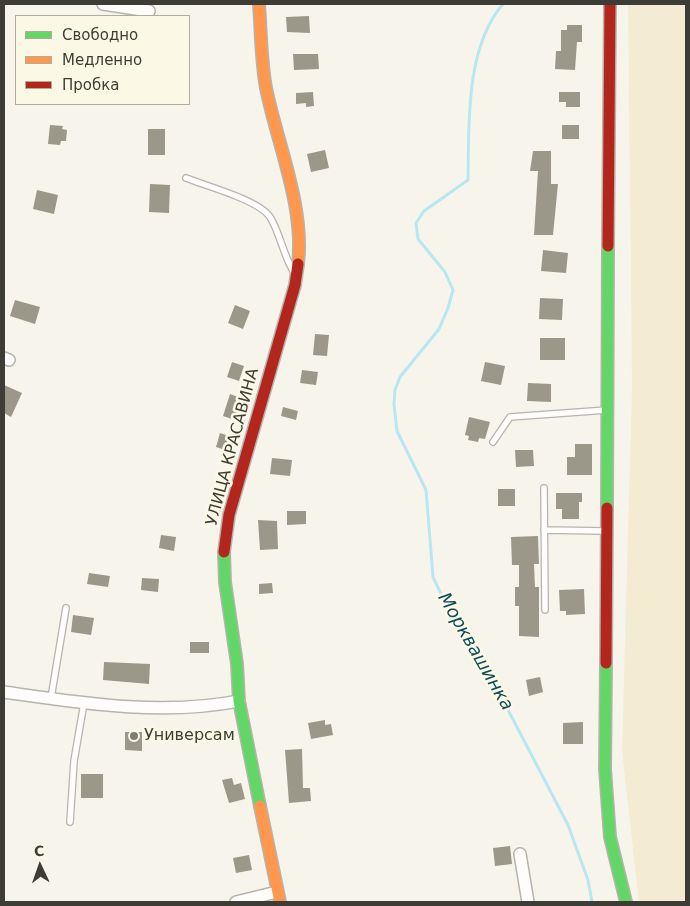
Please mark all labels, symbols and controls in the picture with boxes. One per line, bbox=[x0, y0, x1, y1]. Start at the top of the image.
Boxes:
legend bbox=[15, 15, 190, 105]
text: Свободно bbox=[62, 26, 138, 44]
text: Медленно bbox=[62, 51, 142, 69]
text: Пробка bbox=[62, 76, 119, 94]
street label: УЛИЦА КРАСАВИНА bbox=[203, 366, 263, 528]
water label: Морквашинка bbox=[433, 589, 517, 715]
place label: Универсам bbox=[144, 726, 235, 746]
marker: Универсам bbox=[128, 730, 140, 742]
north arrow bbox=[15, 841, 65, 891]
text: С bbox=[34, 843, 45, 859]

